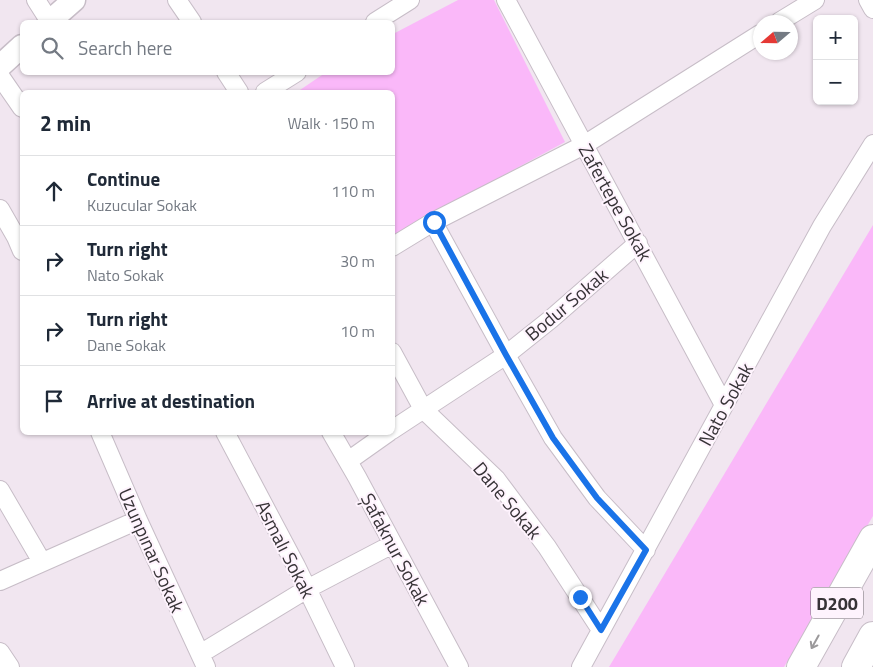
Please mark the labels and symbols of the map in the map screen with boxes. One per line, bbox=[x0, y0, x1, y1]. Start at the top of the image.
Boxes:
north arrow bbox=[753, 15, 798, 60]
street label: Zafertepe Sokak bbox=[572, 138, 660, 266]
route start bbox=[423, 211, 446, 234]
street label: Bodur Sokak bbox=[518, 261, 614, 347]
street label: Nato Sokak bbox=[690, 357, 760, 451]
street label: Dane Sokak bbox=[467, 455, 549, 545]
street label: Uzunpınar Sokak bbox=[112, 483, 192, 617]
street label: Şafaknur Sokak bbox=[354, 488, 438, 610]
street label: Asmalı Sokak bbox=[249, 495, 323, 603]
route end bbox=[569, 586, 592, 609]
road number: D200 bbox=[811, 588, 863, 618]
one-way arrow bbox=[809, 634, 819, 649]

